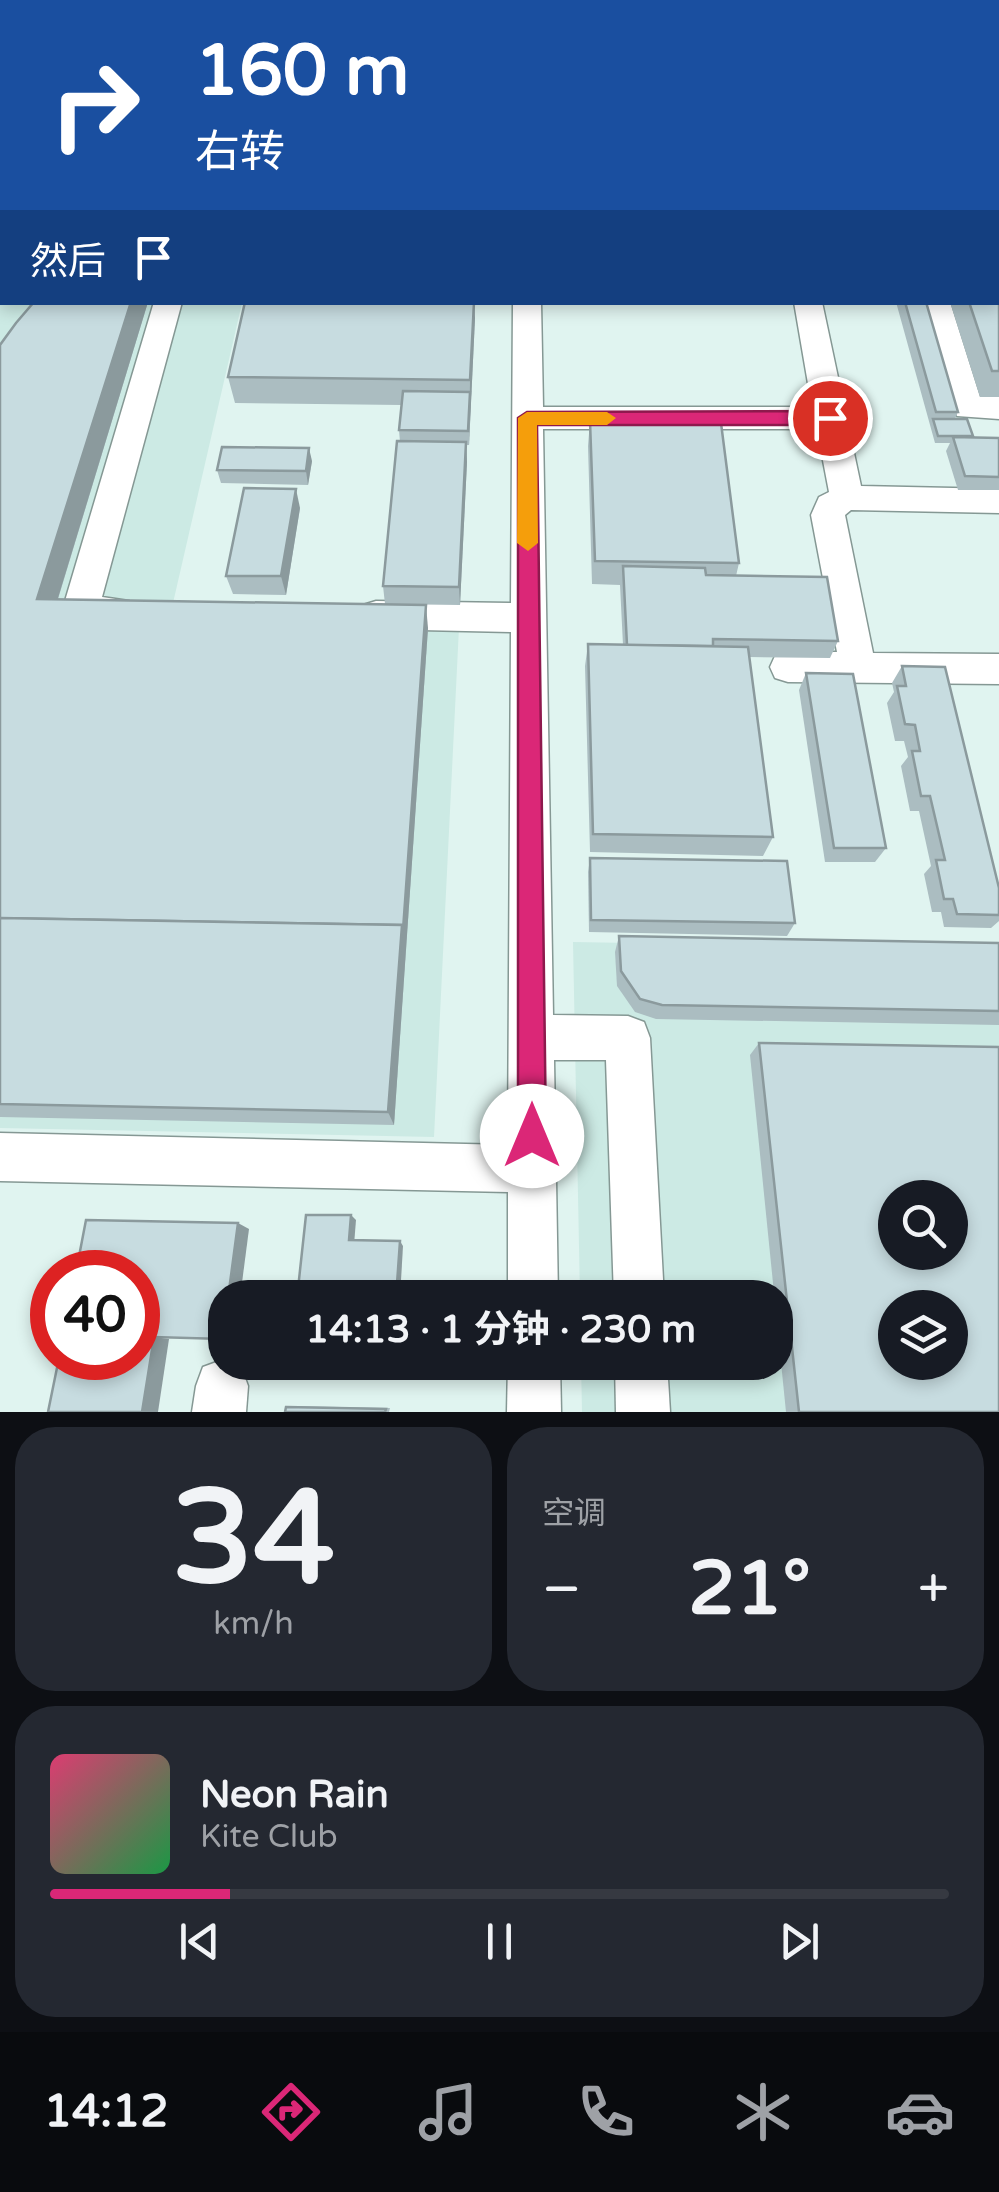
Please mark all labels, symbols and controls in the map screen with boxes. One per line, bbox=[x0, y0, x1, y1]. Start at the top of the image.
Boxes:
text: 160 m bbox=[195, 30, 409, 114]
icon: right bbox=[30, 40, 160, 170]
text: 右转 bbox=[195, 126, 285, 180]
icon: arrive bbox=[126, 230, 181, 285]
text: 然后 bbox=[30, 239, 106, 285]
pin bbox=[788, 376, 873, 461]
icon: arrive bbox=[803, 391, 858, 446]
position arrow bbox=[480, 1084, 584, 1188]
map controls bbox=[878, 1180, 968, 1380]
button: search bbox=[878, 1180, 968, 1270]
speed limit sign: 40 bbox=[30, 1250, 160, 1380]
button: layers bbox=[878, 1290, 968, 1380]
text: 14:13 · 1 分钟 · 230 m bbox=[305, 1307, 696, 1353]
text: 34 bbox=[172, 1462, 335, 1618]
text: 空调 bbox=[542, 1495, 606, 1533]
text: 21° bbox=[688, 1544, 811, 1634]
text: − bbox=[542, 1557, 581, 1623]
text: + bbox=[918, 1557, 949, 1623]
text: km/h bbox=[213, 1605, 294, 1643]
text: Neon Rain bbox=[200, 1772, 389, 1818]
text: Kite Club bbox=[200, 1818, 338, 1856]
icon: previous bbox=[172, 1914, 227, 1969]
icon: pause bbox=[472, 1914, 527, 1969]
icon: next bbox=[772, 1914, 827, 1969]
icon: directions bbox=[256, 2077, 326, 2147]
icon: music bbox=[413, 2077, 483, 2147]
icon: phone bbox=[571, 2077, 641, 2147]
icon: climate bbox=[728, 2077, 798, 2147]
icon: car bbox=[885, 2077, 955, 2147]
text: 14:12 bbox=[44, 2085, 168, 2139]

